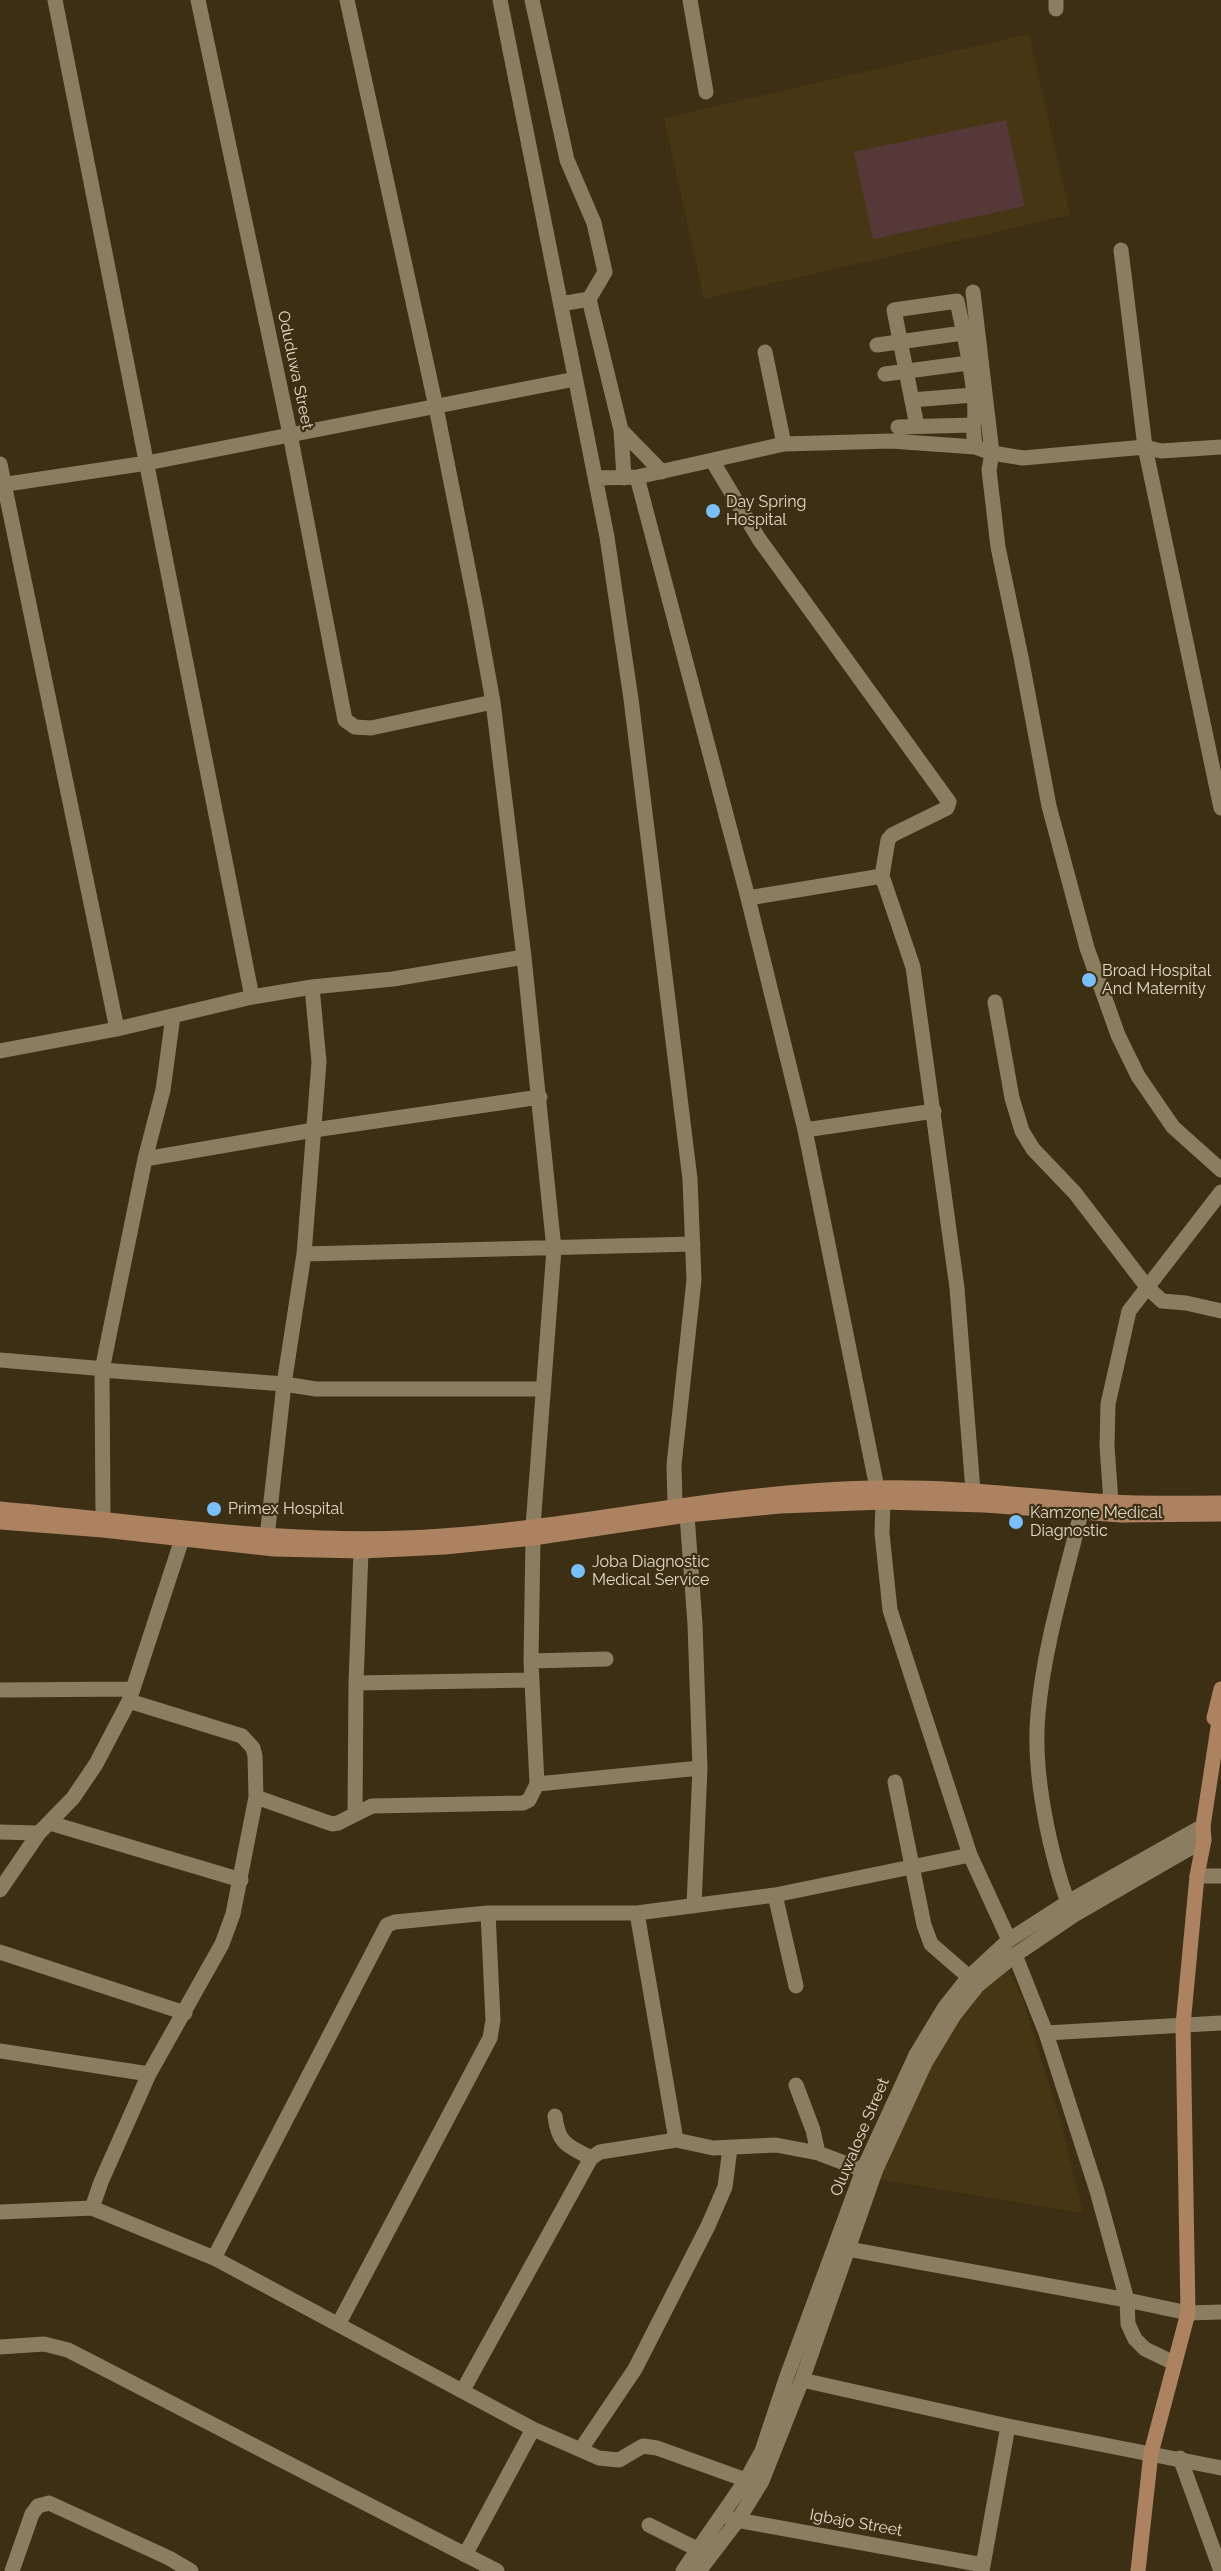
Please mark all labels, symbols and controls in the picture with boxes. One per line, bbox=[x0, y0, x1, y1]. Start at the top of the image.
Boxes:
street label: Oduduwa Street bbox=[273, 309, 317, 431]
place label: Day Spring Hospital bbox=[726, 492, 807, 530]
marker: Day Spring Hospital bbox=[704, 502, 722, 520]
place label: Broad Hospital And Maternity bbox=[1102, 961, 1211, 999]
marker: Broad Hospital And Maternity bbox=[1080, 971, 1098, 989]
place label: Primex Hospital bbox=[228, 1499, 344, 1519]
marker: Primex Hospital bbox=[205, 1500, 223, 1518]
place label: Kamzone Medical Diagnostic bbox=[1030, 1503, 1162, 1541]
marker: Kamzone Medical Diagnostic bbox=[1007, 1513, 1025, 1531]
place label: Joba Diagnostic Medical Service bbox=[592, 1552, 709, 1590]
marker: Joba Diagnostic Medical Service bbox=[569, 1562, 587, 1580]
street label: Oluwalose Street bbox=[826, 2075, 894, 2199]
street label: Igbajo Street bbox=[808, 2505, 904, 2541]

